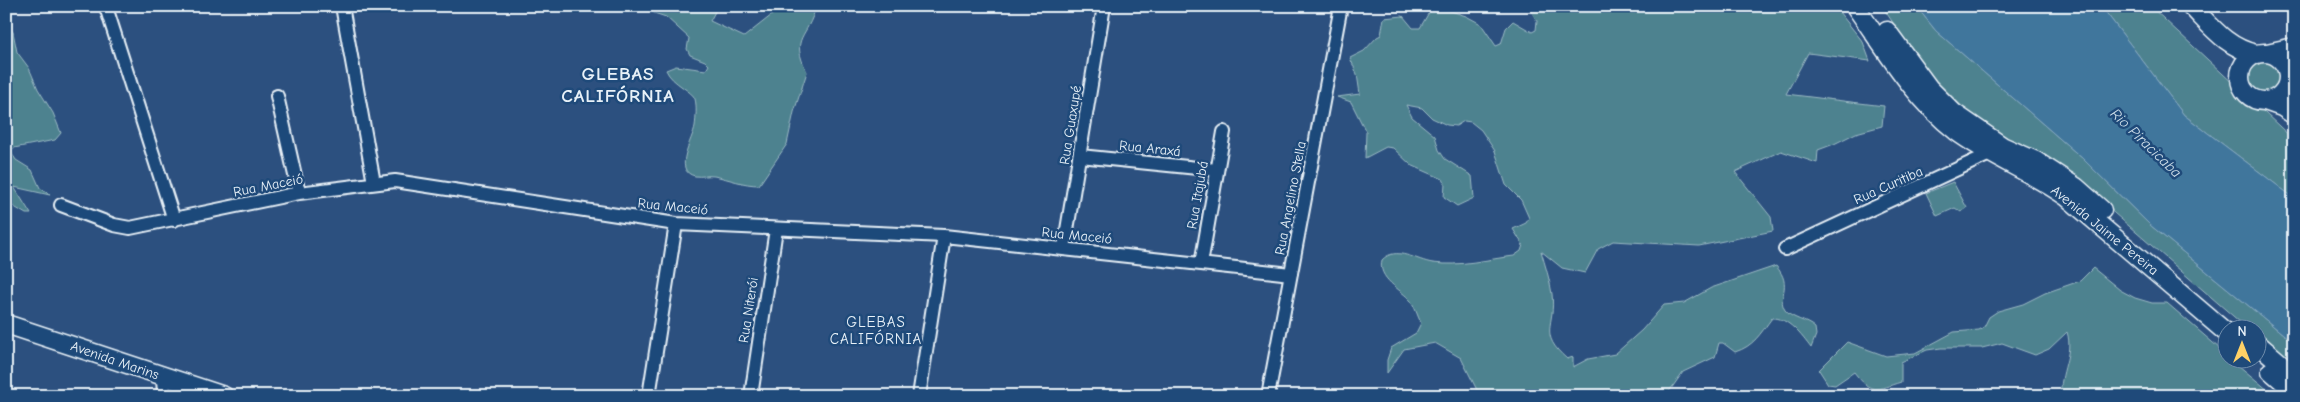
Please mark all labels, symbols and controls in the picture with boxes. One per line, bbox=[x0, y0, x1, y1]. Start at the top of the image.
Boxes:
district label: GLEBAS CALIFÓRNIA bbox=[561, 63, 675, 107]
street label: Rua Guaxupé bbox=[1056, 84, 1085, 166]
water label: Rio Piracicaba bbox=[2107, 105, 2185, 181]
street label: Rua Araxá bbox=[1118, 137, 1181, 160]
street label: Rua Angelino Stella bbox=[1271, 140, 1310, 256]
street label: Rua Itajubá bbox=[1183, 160, 1212, 230]
street label: Rua Curitiba bbox=[1851, 163, 1925, 208]
street label: Rua Maceió bbox=[232, 170, 304, 201]
street label: Avenida Jaime Pereira bbox=[2048, 182, 2162, 279]
street label: Rua Maceió bbox=[637, 194, 709, 219]
street label: Rua Maceió bbox=[1041, 223, 1113, 248]
street label: Rua Niterói bbox=[735, 276, 762, 344]
district label: GLEBAS CALIFÓRNIA bbox=[830, 313, 922, 348]
north arrow bbox=[2218, 320, 2268, 370]
text: N bbox=[2237, 323, 2247, 340]
street label: Avenida Marins bbox=[68, 337, 161, 384]

